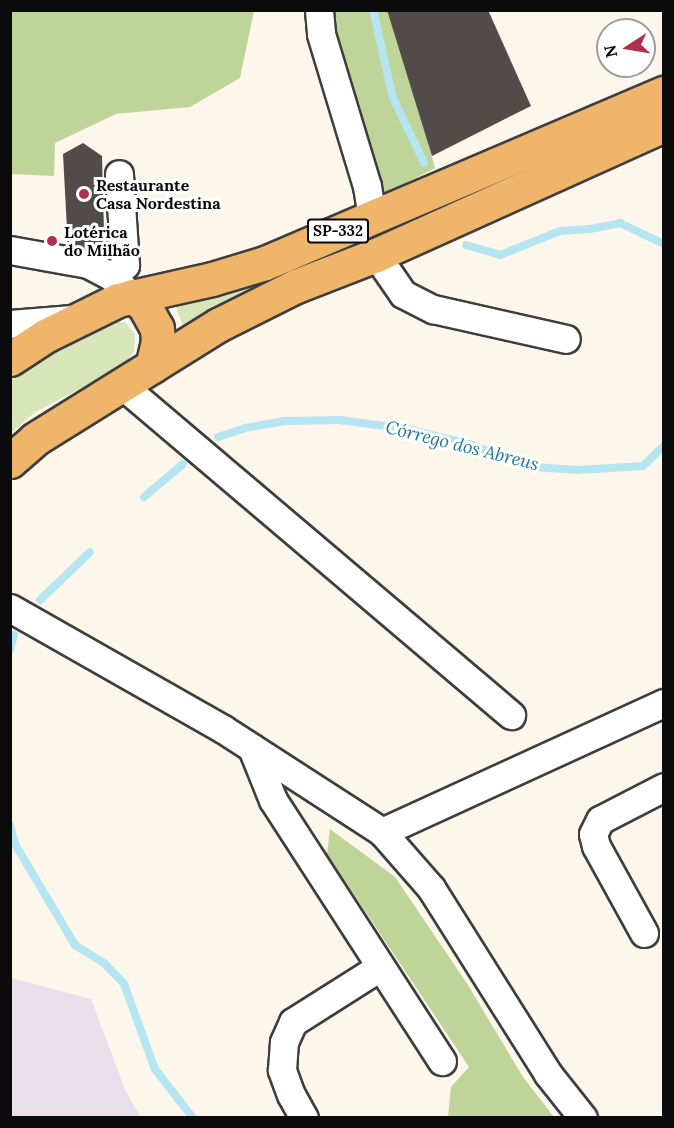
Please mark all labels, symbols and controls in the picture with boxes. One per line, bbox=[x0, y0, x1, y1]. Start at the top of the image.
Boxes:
north arrow bbox=[596, 18, 656, 78]
text: N bbox=[599, 43, 621, 59]
place label: Restaurante Casa Nordestina bbox=[96, 175, 221, 213]
marker: Restaurante Casa Nordestina bbox=[77, 187, 91, 201]
road number: SP-332 bbox=[306, 219, 370, 243]
place label: Lotérica do Milhão bbox=[64, 222, 140, 260]
marker: Lotérica do Milhão bbox=[45, 234, 59, 248]
water label: Córrego dos Abreus bbox=[383, 417, 541, 475]

